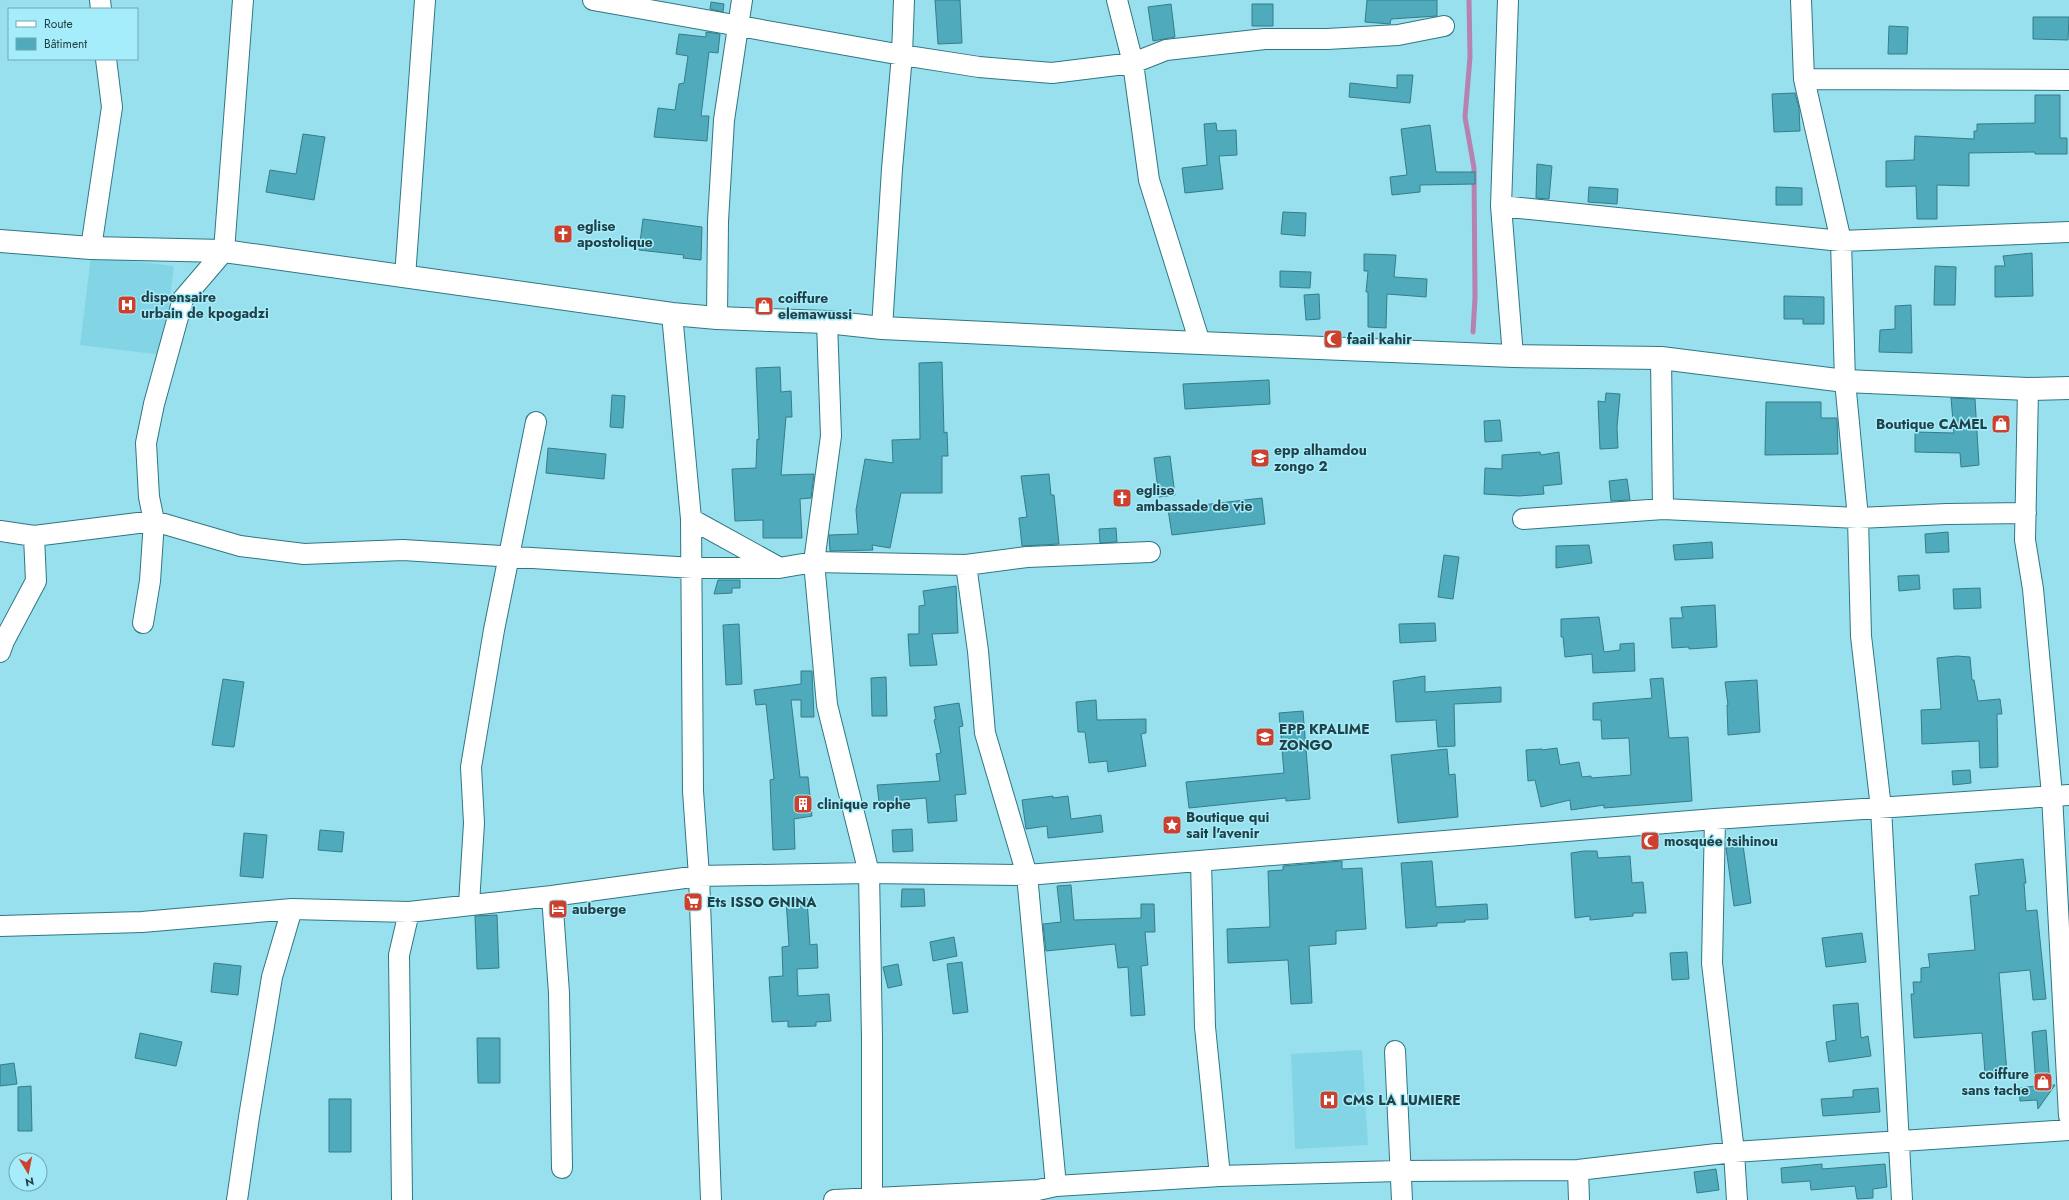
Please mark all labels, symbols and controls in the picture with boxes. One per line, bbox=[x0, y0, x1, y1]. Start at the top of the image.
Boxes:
legend bbox=[8, 8, 138, 60]
text: Route bbox=[44, 15, 73, 33]
text: Bâtiment bbox=[44, 35, 87, 53]
place label: eglise apostolique bbox=[577, 216, 653, 252]
church icon: eglise apostolique bbox=[552, 223, 574, 245]
place label: dispensaire urbain de kpogadzi bbox=[141, 287, 269, 323]
place label: coiffure elemawussi bbox=[778, 288, 852, 324]
hospital icon: dispensaire urbain de kpogadzi bbox=[116, 294, 138, 316]
shop icon: coiffure elemawussi bbox=[753, 295, 775, 317]
mosque icon: faail kahir bbox=[1322, 328, 1344, 350]
place label: faail kahir bbox=[1347, 329, 1412, 349]
shop icon: Boutique CAMEL bbox=[1990, 413, 2012, 435]
place label: Boutique CAMEL bbox=[1876, 414, 1988, 434]
place label: epp alhamdou zongo 2 bbox=[1274, 440, 1367, 476]
school or university icon: epp alhamdou zongo 2 bbox=[1249, 447, 1271, 469]
place label: eglise ambassade de vie bbox=[1136, 480, 1253, 516]
church icon: eglise ambassade de vie bbox=[1111, 487, 1133, 509]
place label: EPP KPALIME ZONGO bbox=[1279, 719, 1370, 755]
school or university icon: EPP KPALIME ZONGO bbox=[1254, 726, 1276, 748]
building icon: clinique rophe bbox=[792, 793, 814, 815]
place label: clinique rophe bbox=[817, 794, 911, 814]
place label: Boutique qui sait l'avenir bbox=[1186, 807, 1270, 843]
place icon: Boutique qui sait l'avenir bbox=[1161, 814, 1183, 836]
mosque icon: mosquée tsihinou bbox=[1639, 830, 1661, 852]
place label: mosquée tsihinou bbox=[1664, 831, 1778, 851]
supermarket icon: Ets ISSO GNINA bbox=[682, 891, 704, 913]
place label: Ets ISSO GNINA bbox=[707, 892, 817, 912]
hotel icon: auberge bbox=[547, 898, 569, 920]
place label: auberge bbox=[572, 899, 626, 919]
place label: coiffure sans tache bbox=[1962, 1064, 2029, 1100]
shop icon: coiffure sans tache bbox=[2032, 1071, 2054, 1093]
hospital icon: CMS LA LUMIERE bbox=[1318, 1089, 1340, 1111]
place label: CMS LA LUMIERE bbox=[1343, 1090, 1461, 1110]
north arrow bbox=[8, 1152, 48, 1192]
text: N bbox=[24, 1173, 35, 1190]

